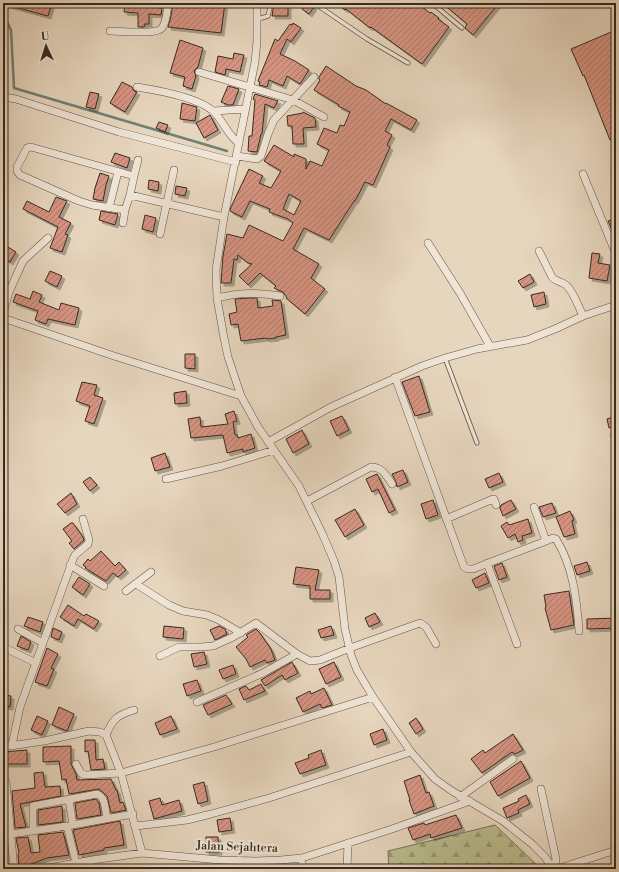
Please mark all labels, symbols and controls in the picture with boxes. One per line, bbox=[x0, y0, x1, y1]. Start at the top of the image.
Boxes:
north arrow bbox=[26, 26, 66, 66]
text: U bbox=[41, 30, 51, 44]
street label: Jalan Sejahtera bbox=[195, 838, 279, 856]

